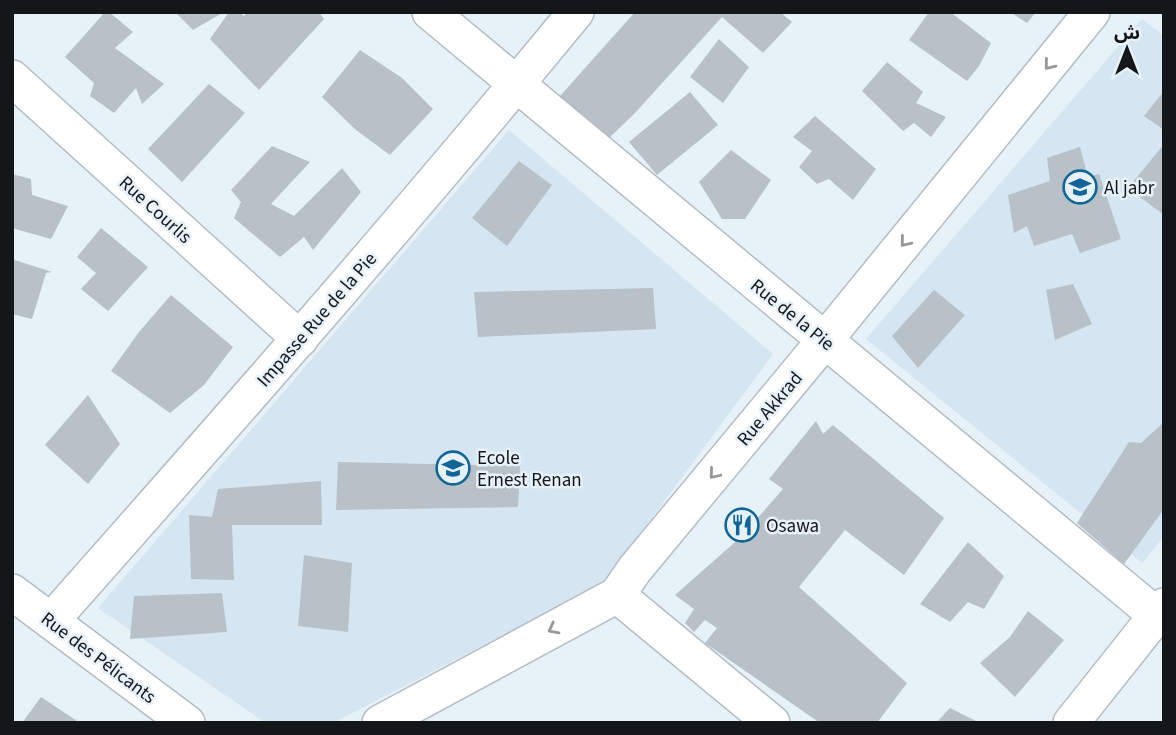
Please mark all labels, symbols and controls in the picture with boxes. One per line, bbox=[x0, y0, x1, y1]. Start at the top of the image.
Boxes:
north arrow bbox=[1092, 14, 1162, 84]
text: ش bbox=[1114, 20, 1140, 47]
one-way arrow bbox=[1044, 58, 1057, 70]
school or university icon: Al jabr bbox=[1061, 168, 1099, 206]
street label: Rue Courlis bbox=[113, 170, 197, 250]
place label: Al jabr bbox=[1104, 175, 1155, 202]
one-way arrow bbox=[901, 233, 913, 246]
street label: Impasse Rue de la Pie bbox=[251, 247, 383, 393]
street label: Rue de la Pie bbox=[744, 273, 840, 358]
street label: Rue Akkrad bbox=[731, 366, 809, 452]
place label: Ecole Ernest Renan bbox=[477, 445, 582, 494]
school or university icon: Ecole Ernest Renan bbox=[434, 449, 472, 487]
one-way arrow bbox=[710, 466, 722, 479]
restaurant icon: Osawa bbox=[723, 506, 761, 544]
place label: Osawa bbox=[766, 513, 819, 540]
street label: Rue des Pélicants bbox=[35, 606, 161, 711]
one-way arrow bbox=[548, 621, 560, 634]

